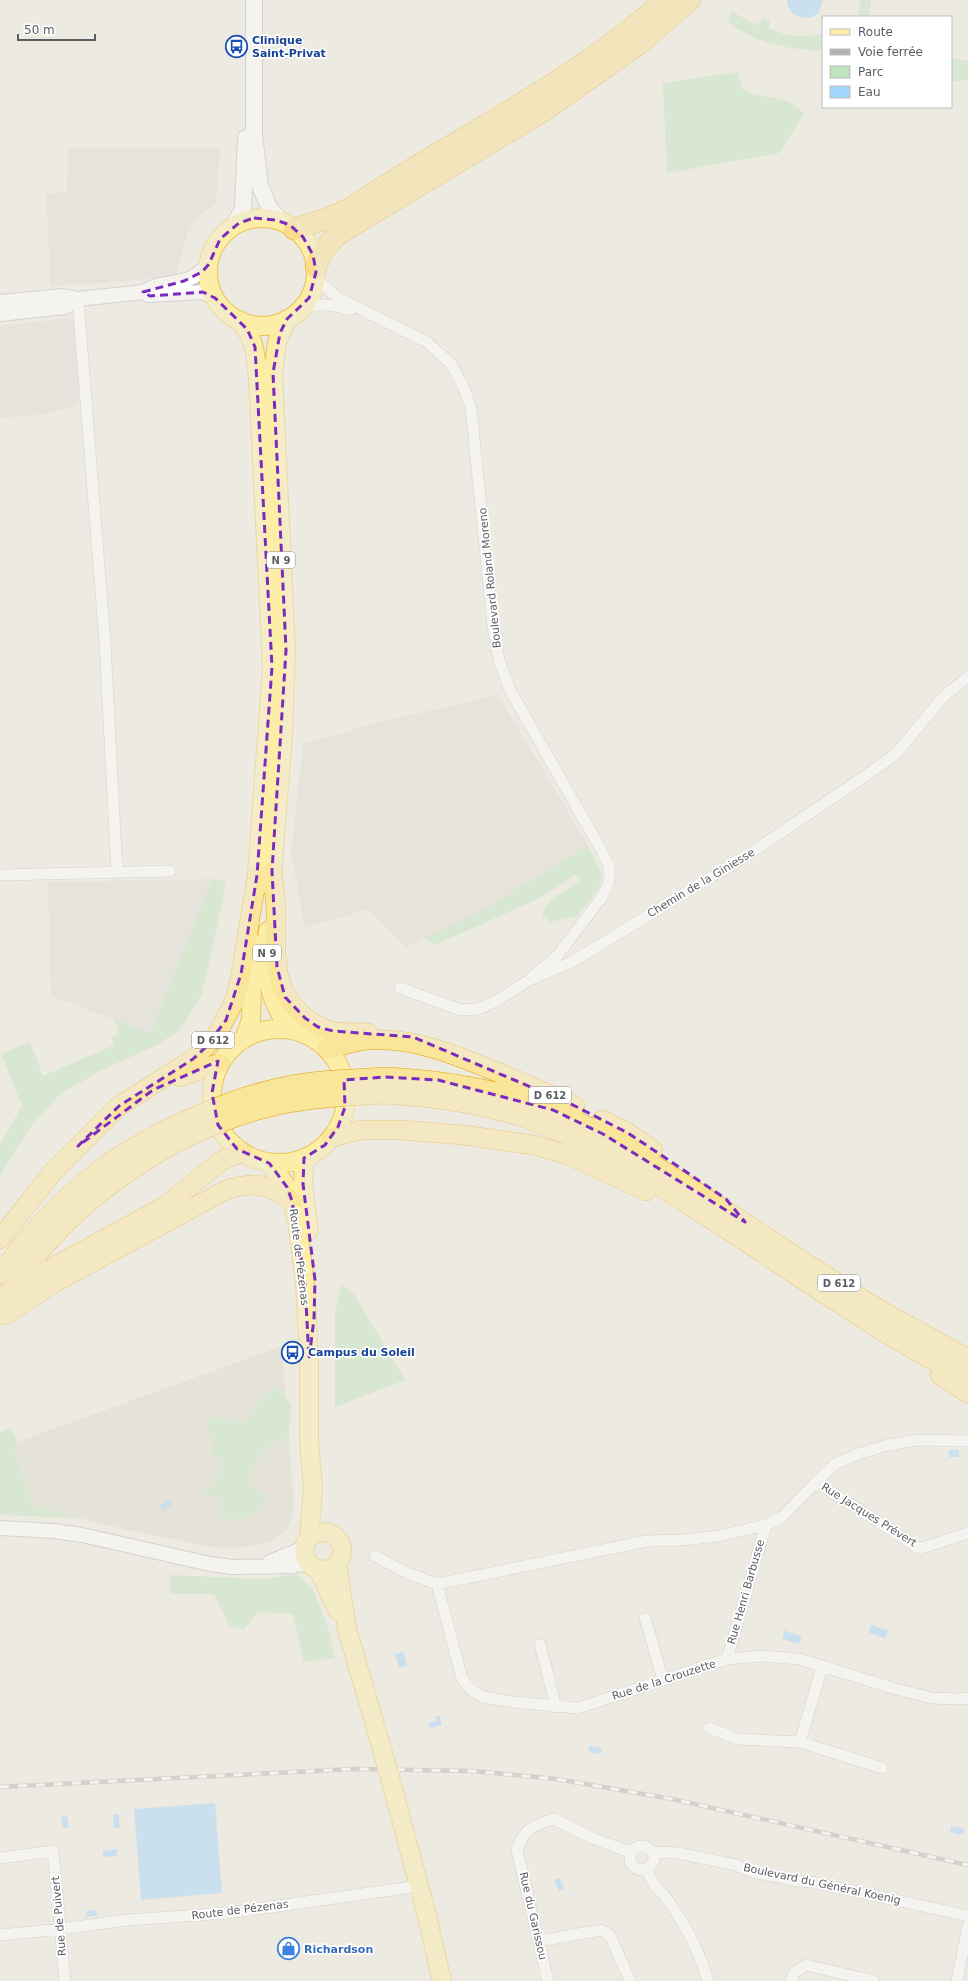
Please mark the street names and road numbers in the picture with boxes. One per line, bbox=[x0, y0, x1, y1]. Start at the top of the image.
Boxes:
street label: Boulevard Roland Moreno bbox=[476, 507, 504, 649]
road number: N 9 bbox=[267, 552, 295, 568]
street label: Chemin de la Giniesse bbox=[645, 846, 757, 920]
road number: N 9 bbox=[253, 945, 281, 961]
road number: D 612 bbox=[192, 1032, 234, 1048]
road number: D 612 bbox=[529, 1087, 571, 1103]
street label: Route de Pézenas bbox=[287, 1208, 311, 1307]
road number: D 612 bbox=[818, 1275, 860, 1291]
street label: Rue Jacques Prévert bbox=[819, 1480, 920, 1550]
street label: Rue Henri Barbusse bbox=[725, 1538, 767, 1646]
street label: Rue de la Crouzette bbox=[610, 1657, 718, 1703]
street label: Boulevard du Général Koenig bbox=[742, 1861, 902, 1907]
street label: Rue du Garissou bbox=[517, 1871, 549, 1961]
street label: Rue de Puivert bbox=[49, 1875, 69, 1957]
street label: Route de Pézenas bbox=[191, 1898, 290, 1922]

